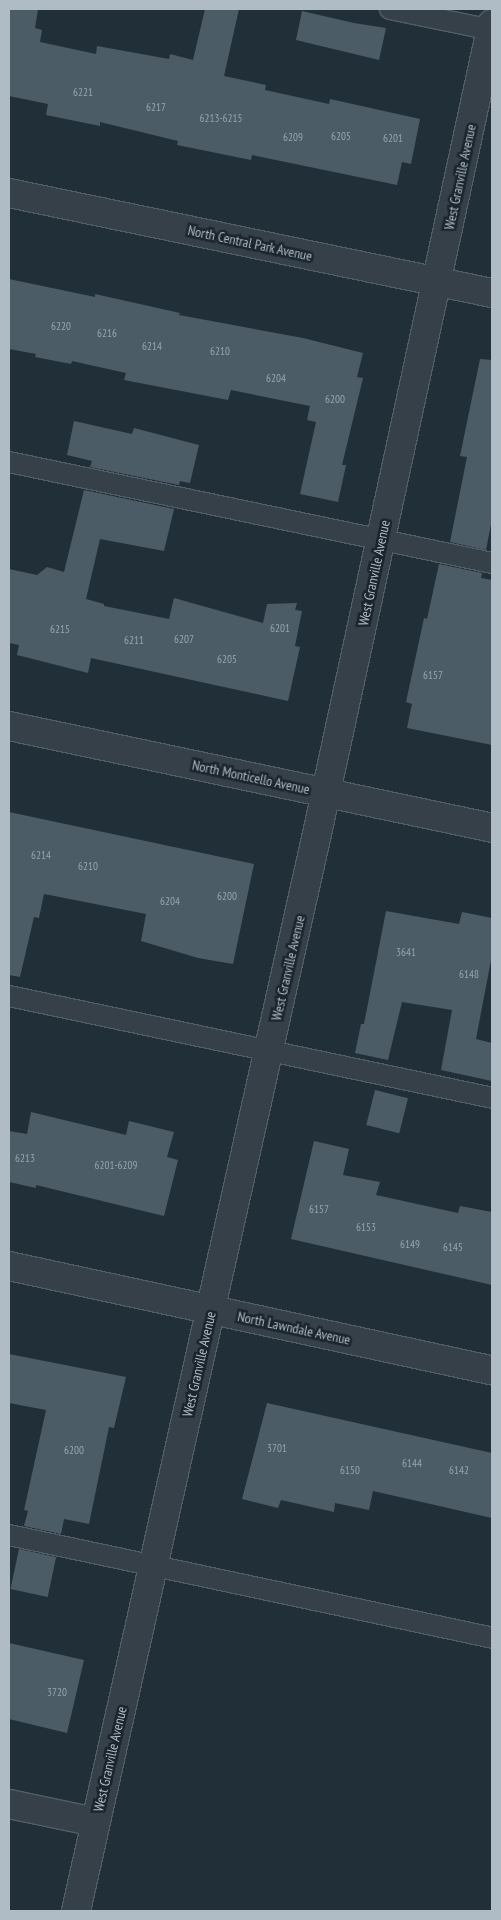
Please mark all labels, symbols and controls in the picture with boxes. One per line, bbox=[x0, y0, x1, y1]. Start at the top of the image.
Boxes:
house number: 6221 bbox=[73, 85, 93, 99]
house number: 6217 bbox=[146, 100, 166, 114]
house number: 6213-6215 bbox=[200, 111, 242, 125]
street label: West Granville Avenue bbox=[441, 123, 479, 231]
house number: 6205 bbox=[331, 129, 351, 143]
house number: 6209 bbox=[283, 130, 303, 144]
house number: 6201 bbox=[383, 131, 403, 145]
street label: North Central Park Avenue bbox=[186, 222, 314, 264]
house number: 6220 bbox=[51, 319, 71, 333]
house number: 6216 bbox=[97, 326, 117, 340]
house number: 6214 bbox=[142, 339, 162, 353]
house number: 6210 bbox=[210, 344, 230, 358]
house number: 6204 bbox=[266, 371, 286, 385]
house number: 6200 bbox=[325, 392, 345, 406]
street label: West Granville Avenue bbox=[355, 519, 393, 627]
house number: 6201 bbox=[270, 621, 290, 635]
house number: 6215 bbox=[50, 622, 70, 636]
house number: 6207 bbox=[174, 632, 194, 646]
house number: 6211 bbox=[124, 633, 144, 647]
house number: 6205 bbox=[217, 652, 237, 666]
house number: 6157 bbox=[423, 668, 443, 682]
street label: North Monticello Avenue bbox=[190, 756, 312, 798]
house number: 6214 bbox=[31, 848, 51, 862]
house number: 6210 bbox=[78, 859, 98, 873]
house number: 6200 bbox=[217, 889, 237, 903]
house number: 6204 bbox=[160, 894, 180, 908]
street label: West Granville Avenue bbox=[268, 914, 308, 1022]
house number: 3641 bbox=[396, 945, 416, 959]
house number: 6148 bbox=[459, 967, 479, 981]
house number: 6213 bbox=[15, 1151, 35, 1165]
house number: 6201-6209 bbox=[95, 1158, 137, 1172]
house number: 6157 bbox=[309, 1202, 329, 1216]
house number: 6153 bbox=[356, 1220, 376, 1234]
house number: 6149 bbox=[400, 1237, 420, 1251]
house number: 6145 bbox=[443, 1240, 463, 1254]
street label: North Lawndale Avenue bbox=[236, 1308, 352, 1348]
street label: West Granville Avenue bbox=[179, 1310, 219, 1418]
house number: 3701 bbox=[267, 1441, 287, 1455]
house number: 6200 bbox=[64, 1443, 84, 1457]
house number: 6144 bbox=[402, 1456, 422, 1470]
house number: 6150 bbox=[340, 1463, 360, 1477]
house number: 6142 bbox=[449, 1463, 469, 1477]
house number: 3720 bbox=[47, 1685, 67, 1699]
street label: West Granville Avenue bbox=[90, 1705, 130, 1813]

